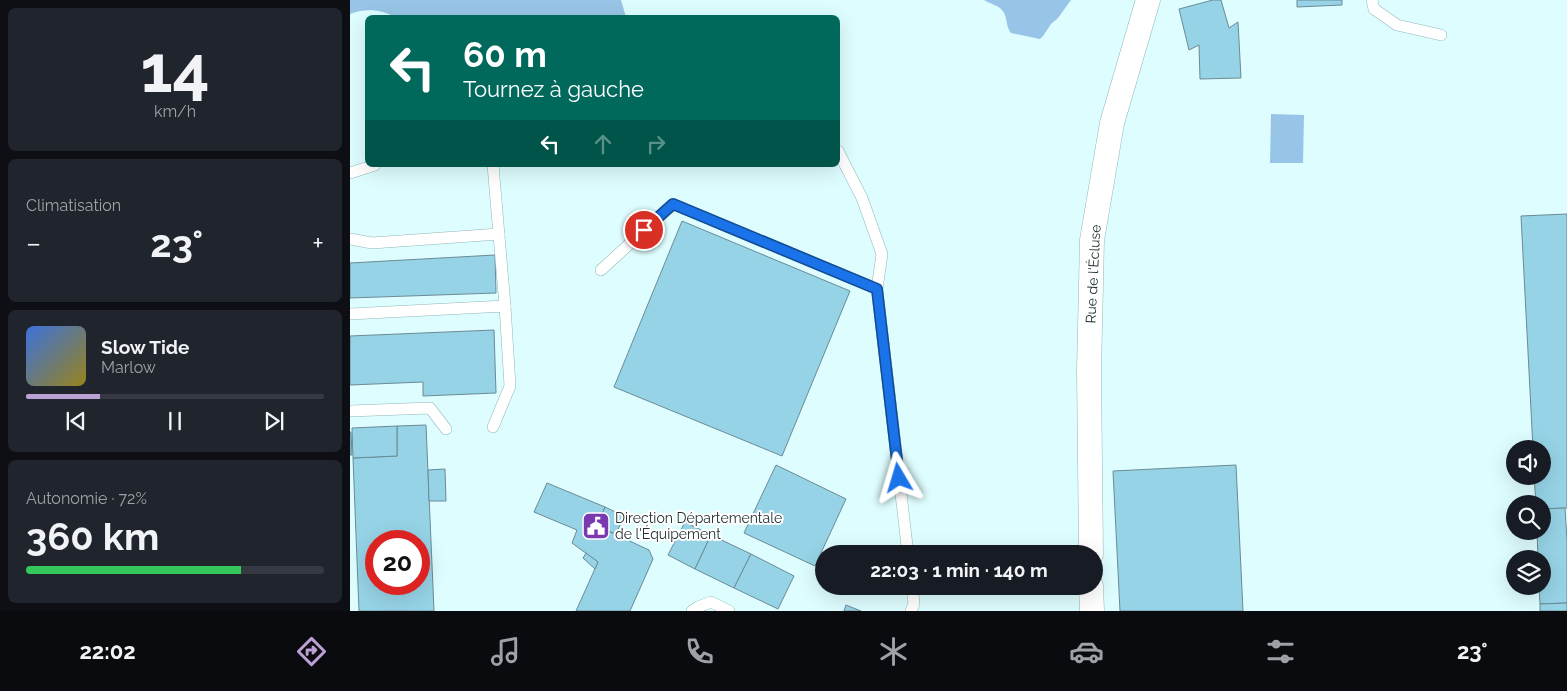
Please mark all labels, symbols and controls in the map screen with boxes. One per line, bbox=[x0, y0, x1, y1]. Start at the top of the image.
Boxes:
text: 14 bbox=[140, 31, 210, 107]
text: 60 m bbox=[463, 34, 547, 75]
icon: left bbox=[380, 35, 445, 100]
text: Tournez à gauche bbox=[463, 76, 644, 102]
text: km/h bbox=[154, 102, 196, 121]
icon: left bbox=[536, 130, 564, 158]
icon: ahead bbox=[589, 130, 617, 158]
icon: right bbox=[642, 130, 670, 158]
text: Climatisation bbox=[26, 196, 121, 215]
pin bbox=[623, 209, 665, 251]
icon: arrive bbox=[630, 216, 658, 244]
text: 23° bbox=[150, 221, 203, 266]
street label: Rue de l'Écluse bbox=[1081, 224, 1104, 324]
text: − bbox=[26, 227, 41, 260]
text: + bbox=[312, 227, 324, 260]
text: Slow Tide bbox=[101, 336, 190, 358]
text: Marlow bbox=[101, 358, 156, 377]
icon: previous bbox=[62, 407, 90, 435]
icon: pause bbox=[161, 407, 189, 435]
icon: next bbox=[260, 407, 288, 435]
map controls bbox=[1506, 440, 1551, 595]
button: sound bbox=[1506, 440, 1551, 485]
position arrow bbox=[872, 451, 924, 503]
text: Autonomie · 72% bbox=[26, 489, 147, 508]
button: search bbox=[1506, 495, 1551, 540]
place label: Direction Départementale de l'Équipement bbox=[615, 510, 782, 542]
public building icon: Direction Départementale de l'Équipement bbox=[581, 511, 611, 541]
text: 360 km bbox=[26, 514, 159, 559]
speed limit sign: 20 bbox=[365, 530, 430, 595]
button: layers bbox=[1506, 550, 1551, 595]
text: 22:03 · 1 min · 140 m bbox=[870, 559, 1048, 581]
icon: directions bbox=[294, 634, 329, 669]
icon: music bbox=[488, 634, 523, 669]
icon: phone bbox=[682, 634, 717, 669]
icon: climate bbox=[876, 634, 911, 669]
icon: car bbox=[1069, 634, 1104, 669]
icon: filters bbox=[1263, 634, 1298, 669]
text: 22:02 bbox=[79, 638, 136, 664]
text: 23° bbox=[1457, 638, 1488, 664]

